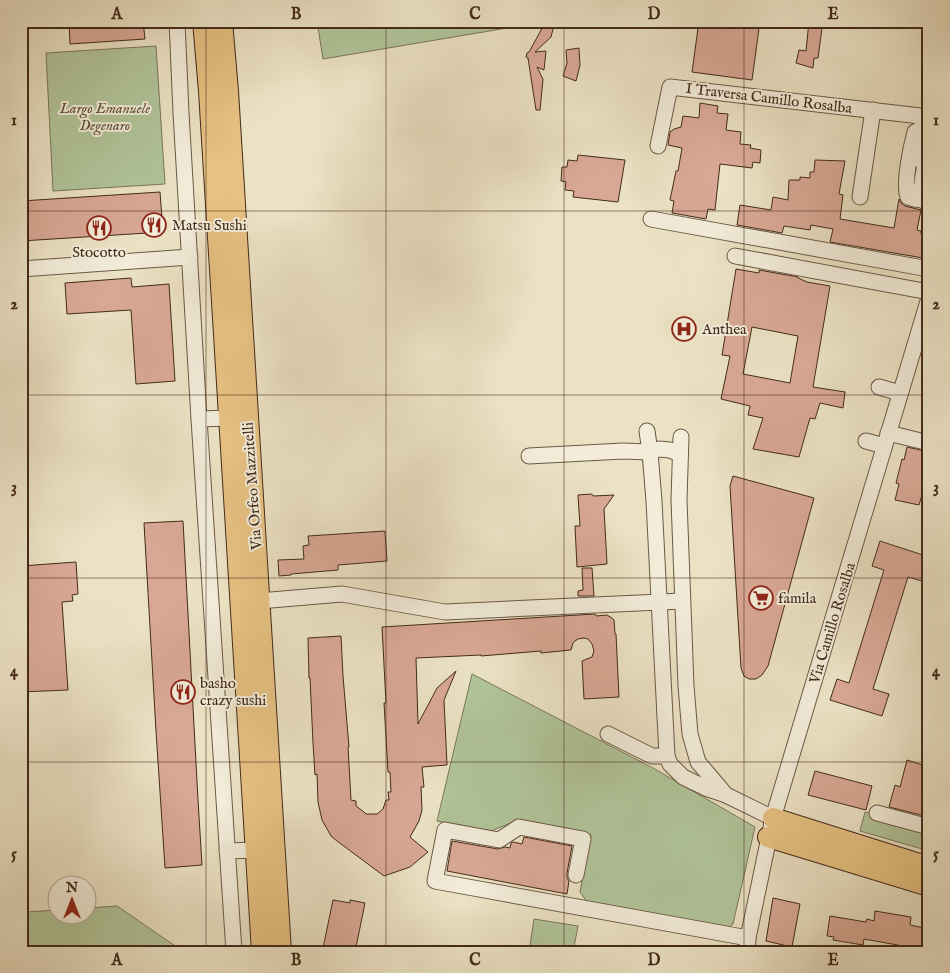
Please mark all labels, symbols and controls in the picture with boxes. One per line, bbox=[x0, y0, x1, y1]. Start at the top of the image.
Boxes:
text: A bbox=[111, 5, 124, 25]
text: B bbox=[291, 5, 302, 25]
text: C bbox=[469, 5, 481, 25]
text: D bbox=[648, 5, 661, 25]
text: E bbox=[827, 5, 839, 25]
street label: I Traversa Camillo Rosalba bbox=[685, 79, 854, 118]
park label: Largo Emanuele Degenaro bbox=[59, 99, 150, 136]
text: 1 bbox=[11, 111, 17, 131]
text: 1 bbox=[933, 111, 939, 131]
restaurant icon: Matsu Sushi bbox=[141, 212, 167, 238]
restaurant icon: Stocotto bbox=[86, 215, 112, 241]
place label: Matsu Sushi bbox=[172, 216, 247, 235]
place label: Stocotto bbox=[72, 243, 126, 262]
text: 2 bbox=[10, 295, 18, 315]
text: 2 bbox=[932, 295, 940, 315]
hospital icon: Anthea bbox=[671, 316, 697, 342]
place label: Anthea bbox=[701, 320, 747, 339]
street label: Via Orfeo Mazzitelli bbox=[239, 422, 267, 551]
text: 3 bbox=[11, 478, 17, 498]
text: 3 bbox=[933, 478, 939, 498]
street label: Via Camillo Rosalba bbox=[805, 560, 860, 687]
supermarket icon: famila bbox=[748, 585, 774, 611]
place label: famila bbox=[778, 589, 817, 608]
text: 4 bbox=[10, 662, 19, 682]
text: 4 bbox=[932, 662, 941, 682]
place label: basho crazy sushi bbox=[200, 674, 266, 710]
restaurant icon: basho crazy sushi bbox=[170, 679, 196, 705]
text: 5 bbox=[11, 845, 17, 865]
text: 5 bbox=[933, 845, 939, 865]
north arrow bbox=[48, 876, 98, 926]
text: N bbox=[65, 879, 78, 897]
text: A bbox=[111, 951, 124, 971]
text: B bbox=[291, 951, 302, 971]
text: C bbox=[469, 951, 481, 971]
text: D bbox=[648, 951, 661, 971]
text: E bbox=[827, 951, 839, 971]

